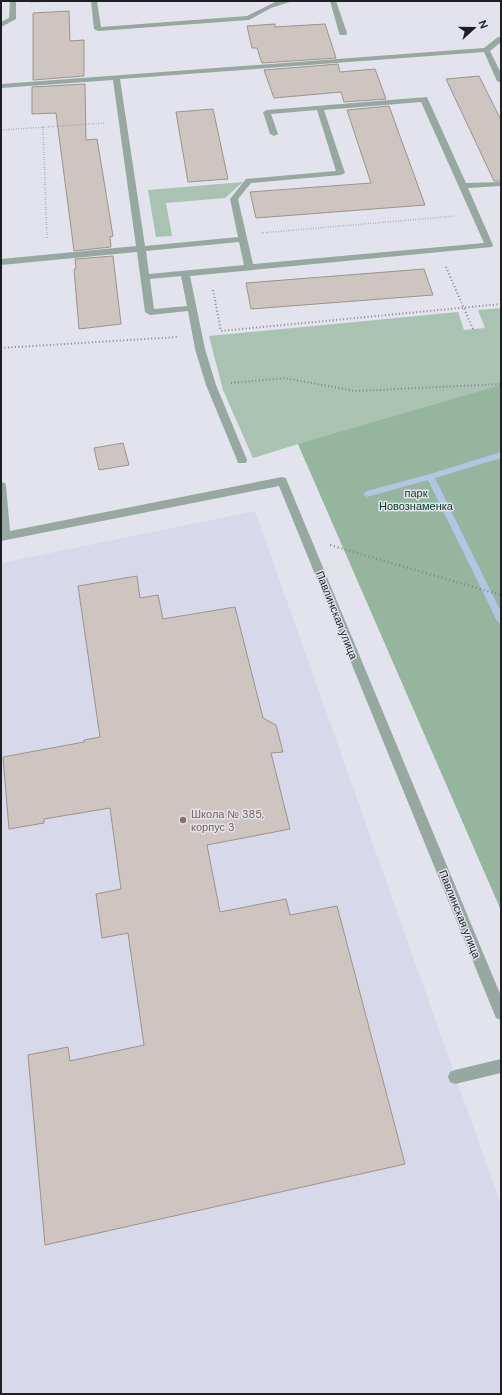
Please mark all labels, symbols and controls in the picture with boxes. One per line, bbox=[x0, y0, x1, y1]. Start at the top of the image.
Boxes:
north arrow bbox=[454, 8, 494, 48]
text: N bbox=[475, 18, 491, 31]
park label: парк Новознаменка bbox=[379, 486, 454, 513]
street label: Павлинская улица bbox=[313, 569, 361, 662]
place label: Школа № 385, корпус 3 bbox=[191, 807, 264, 834]
marker: Школа № 385, корпус 3 bbox=[178, 815, 188, 825]
street label: Павлинская улица bbox=[436, 868, 484, 961]

